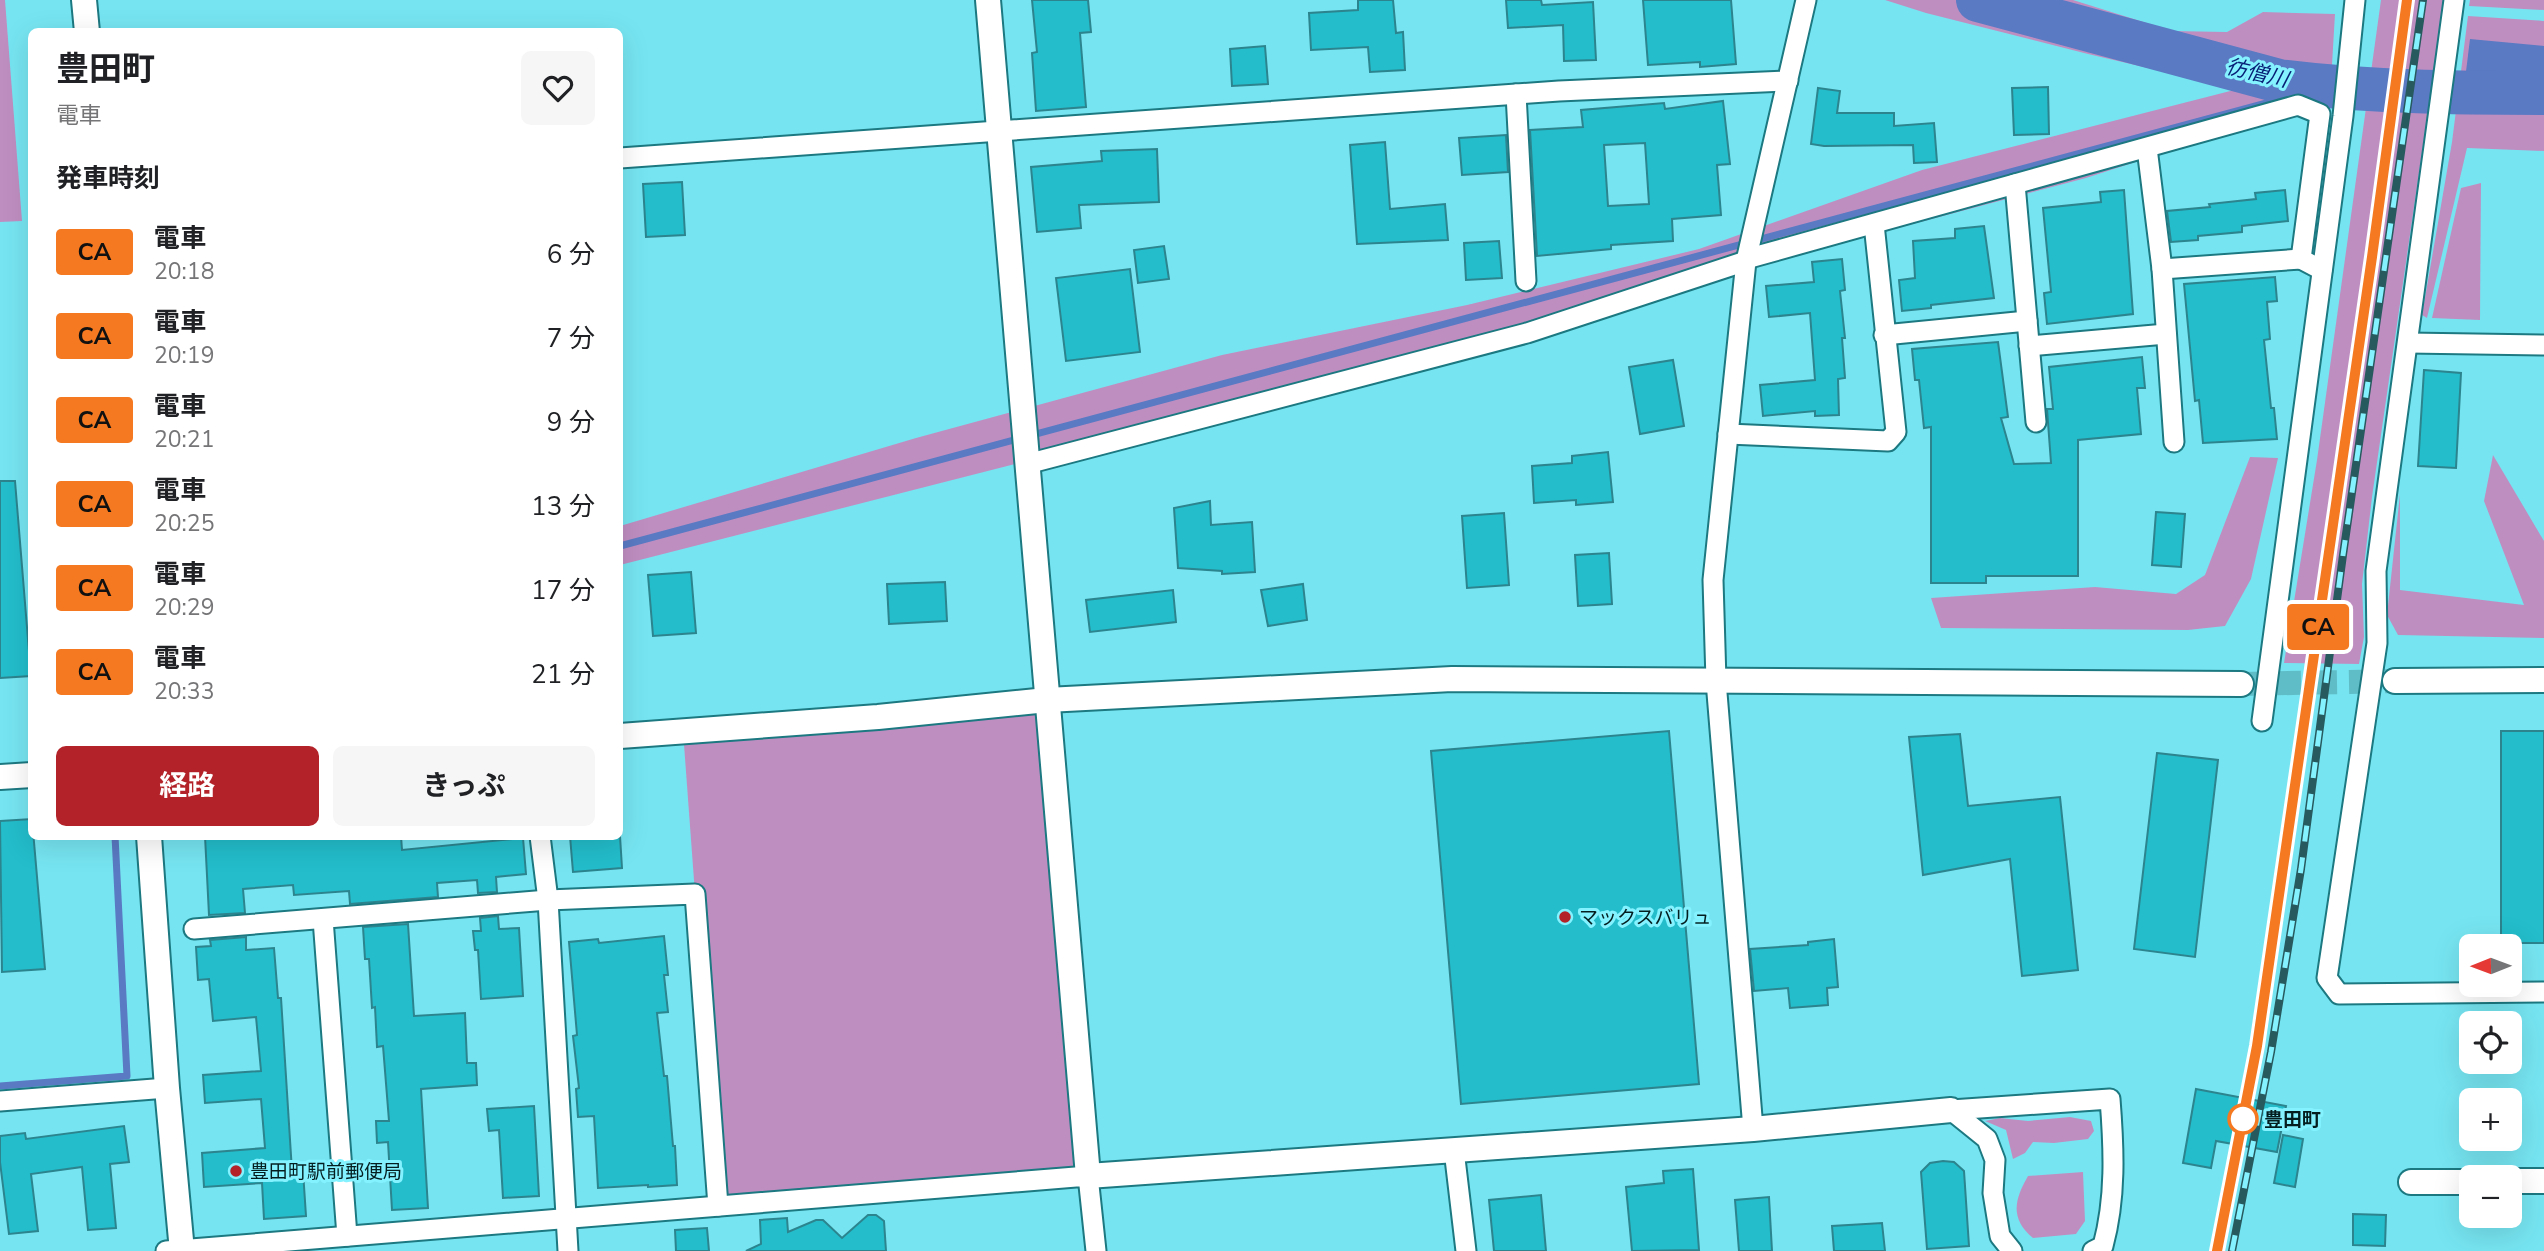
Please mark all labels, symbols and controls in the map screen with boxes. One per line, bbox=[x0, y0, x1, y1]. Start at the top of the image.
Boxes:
text: 豊田町 bbox=[56, 47, 155, 92]
button: heart bbox=[521, 51, 595, 125]
water label: 彷僧川 bbox=[2223, 52, 2293, 94]
text: 電車 bbox=[56, 100, 102, 131]
text: 発車時刻 bbox=[56, 161, 160, 196]
text: 電車 bbox=[154, 221, 206, 256]
text: CA bbox=[78, 236, 111, 268]
text: 6 分 bbox=[547, 237, 595, 272]
text: 20:18 bbox=[154, 256, 214, 287]
text: 電車 bbox=[154, 305, 206, 340]
text: CA bbox=[78, 320, 111, 352]
text: 7 分 bbox=[547, 321, 595, 356]
text: 20:19 bbox=[154, 340, 214, 371]
text: 電車 bbox=[154, 389, 206, 424]
text: CA bbox=[78, 404, 111, 436]
text: 9 分 bbox=[547, 405, 595, 440]
text: 20:21 bbox=[154, 424, 214, 455]
text: 電車 bbox=[154, 473, 206, 508]
text: CA bbox=[78, 488, 111, 520]
text: 13 分 bbox=[531, 489, 595, 524]
text: 20:25 bbox=[154, 508, 214, 539]
text: 電車 bbox=[154, 557, 206, 592]
text: CA bbox=[78, 572, 111, 604]
text: 17 分 bbox=[531, 573, 595, 608]
text: 20:29 bbox=[154, 592, 214, 623]
line badge: CA bbox=[2286, 604, 2350, 650]
text: CA bbox=[2301, 611, 2335, 643]
text: 電車 bbox=[154, 641, 206, 676]
text: CA bbox=[78, 656, 111, 688]
text: 21 分 bbox=[531, 657, 595, 692]
text: 20:33 bbox=[154, 676, 214, 707]
button: 経路 bbox=[56, 746, 319, 826]
button: きっぷ bbox=[333, 746, 595, 826]
place label: マックスバリュ bbox=[1579, 905, 1711, 931]
marker: マックスバリュ bbox=[1557, 909, 1573, 925]
north arrow bbox=[2459, 934, 2522, 998]
map controls bbox=[2459, 934, 2522, 1228]
button: locate bbox=[2459, 1011, 2522, 1074]
button: + bbox=[2459, 1088, 2522, 1151]
marker: 豊田町 bbox=[2228, 1104, 2258, 1134]
place label: 豊田町 bbox=[2264, 1107, 2321, 1133]
place label: 豊田町駅前郵便局 bbox=[250, 1159, 402, 1185]
marker: 豊田町駅前郵便局 bbox=[228, 1163, 244, 1179]
button: − bbox=[2459, 1165, 2522, 1228]

